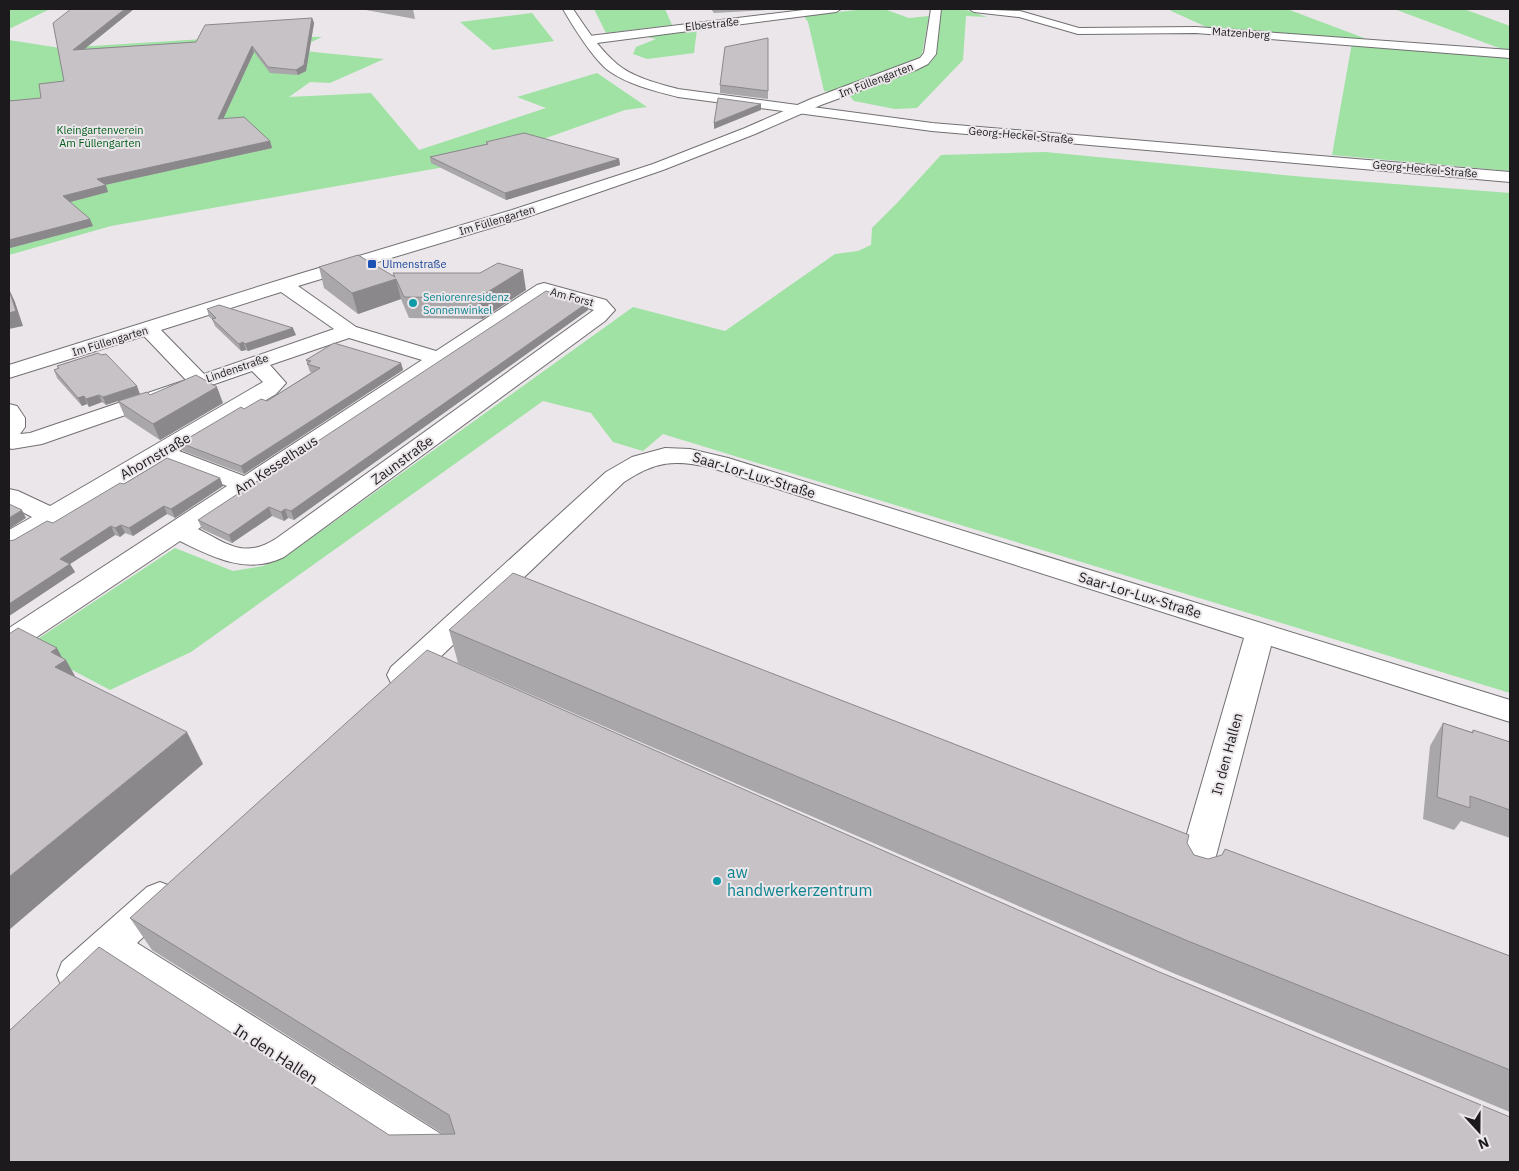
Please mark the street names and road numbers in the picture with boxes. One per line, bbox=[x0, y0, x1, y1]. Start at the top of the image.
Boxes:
street label: Elbestraße bbox=[684, 14, 740, 34]
street label: Matzenberg bbox=[1212, 24, 1271, 42]
street label: Im Füllengarten bbox=[837, 59, 915, 101]
street label: Georg-Heckel-Straße bbox=[968, 123, 1074, 147]
street label: Georg-Heckel-Straße bbox=[1372, 157, 1478, 181]
street label: Im Füllengarten bbox=[457, 202, 537, 238]
street label: Am Forst bbox=[549, 284, 595, 310]
street label: Im Füllengarten bbox=[70, 323, 150, 359]
street label: Lindenstraße bbox=[204, 351, 270, 385]
street label: Ahornstraße bbox=[116, 428, 194, 483]
street label: Am Kesselhaus bbox=[231, 431, 321, 499]
street label: Zaunstraße bbox=[367, 431, 437, 489]
street label: Saar-Lor-Lux-Straße bbox=[690, 448, 818, 502]
street label: Saar-Lor-Lux-Straße bbox=[1076, 568, 1204, 622]
street label: In den Hallen bbox=[1207, 711, 1247, 797]
street label: In den Hallen bbox=[230, 1019, 322, 1089]

